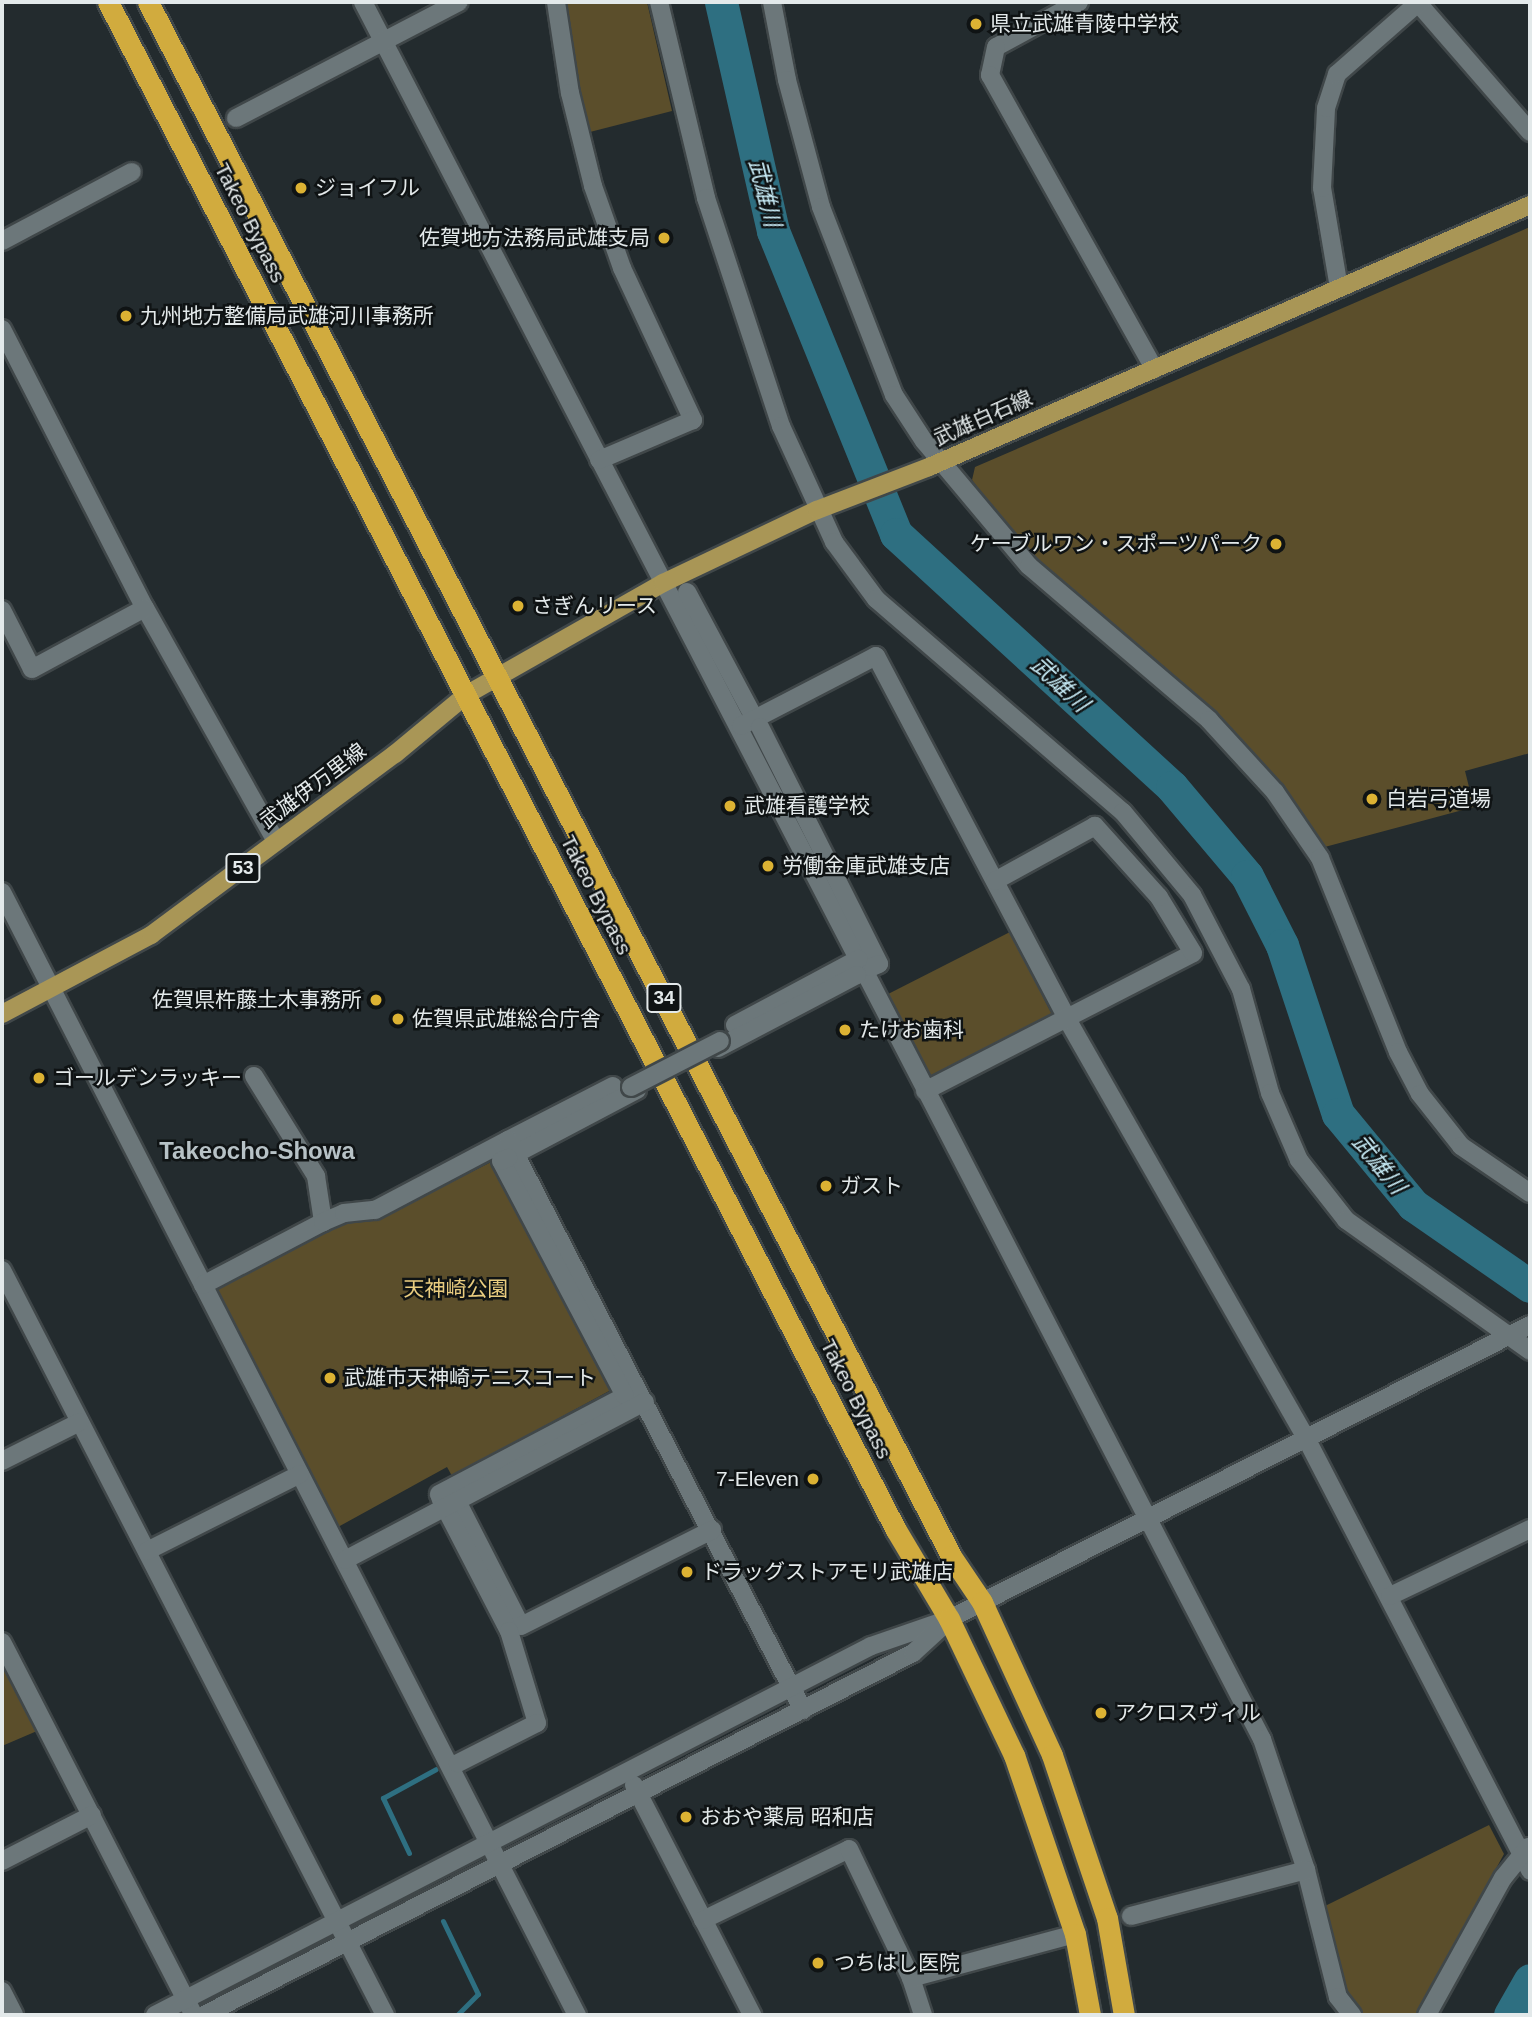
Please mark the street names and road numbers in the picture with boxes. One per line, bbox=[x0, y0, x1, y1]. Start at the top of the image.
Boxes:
street label: Takeo Bypass bbox=[209, 159, 291, 287]
street label: 武雄白石線 bbox=[930, 385, 1036, 451]
street label: 武雄伊万里線 bbox=[255, 738, 371, 834]
street label: Takeo Bypass bbox=[555, 831, 637, 959]
road number: 53 bbox=[224, 852, 262, 884]
road number: 34 bbox=[645, 982, 683, 1014]
street label: Takeo Bypass bbox=[815, 1335, 897, 1463]

